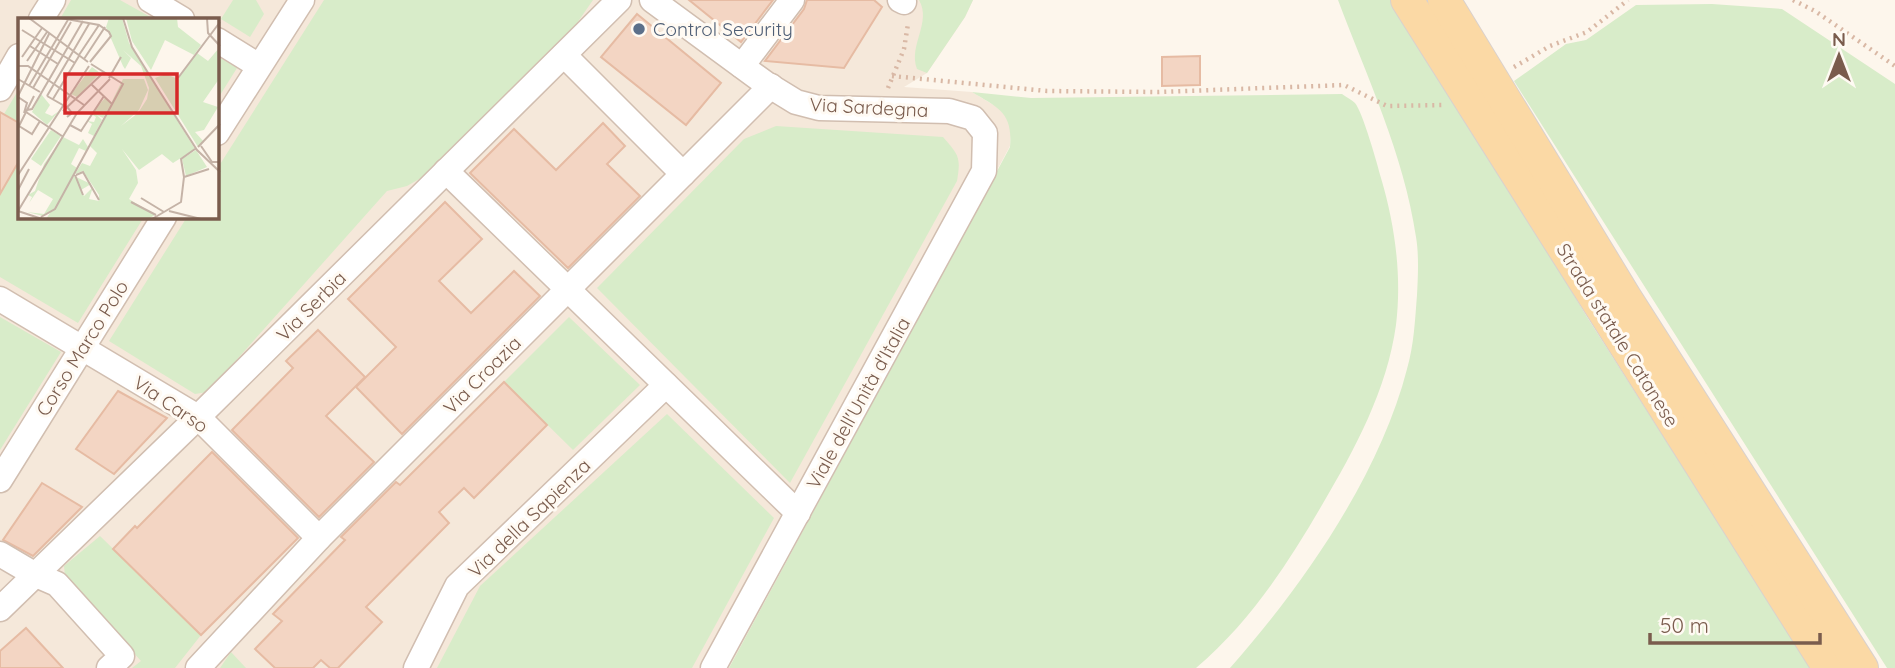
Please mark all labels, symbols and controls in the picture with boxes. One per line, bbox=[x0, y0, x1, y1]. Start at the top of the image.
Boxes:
place label: Control Security bbox=[653, 17, 793, 41]
inset map bbox=[18, 18, 219, 219]
marker: Control Security bbox=[631, 21, 647, 37]
north arrow bbox=[1804, 21, 1874, 91]
text: N bbox=[1832, 27, 1846, 51]
street label: Via Sardegna bbox=[809, 92, 929, 122]
street label: Strada statale Catanese bbox=[1552, 239, 1684, 431]
street label: Via Serbia bbox=[271, 266, 351, 346]
street label: Corso Marco Polo bbox=[31, 276, 133, 420]
street label: Viale dell'Unità d'Italia bbox=[801, 313, 915, 493]
street label: Via Croazia bbox=[438, 331, 526, 419]
street label: Via Carso bbox=[129, 370, 213, 438]
street label: Via della Sapienza bbox=[463, 453, 595, 583]
scale bar bbox=[1650, 602, 1820, 646]
text: 50 m bbox=[1660, 612, 1709, 638]

